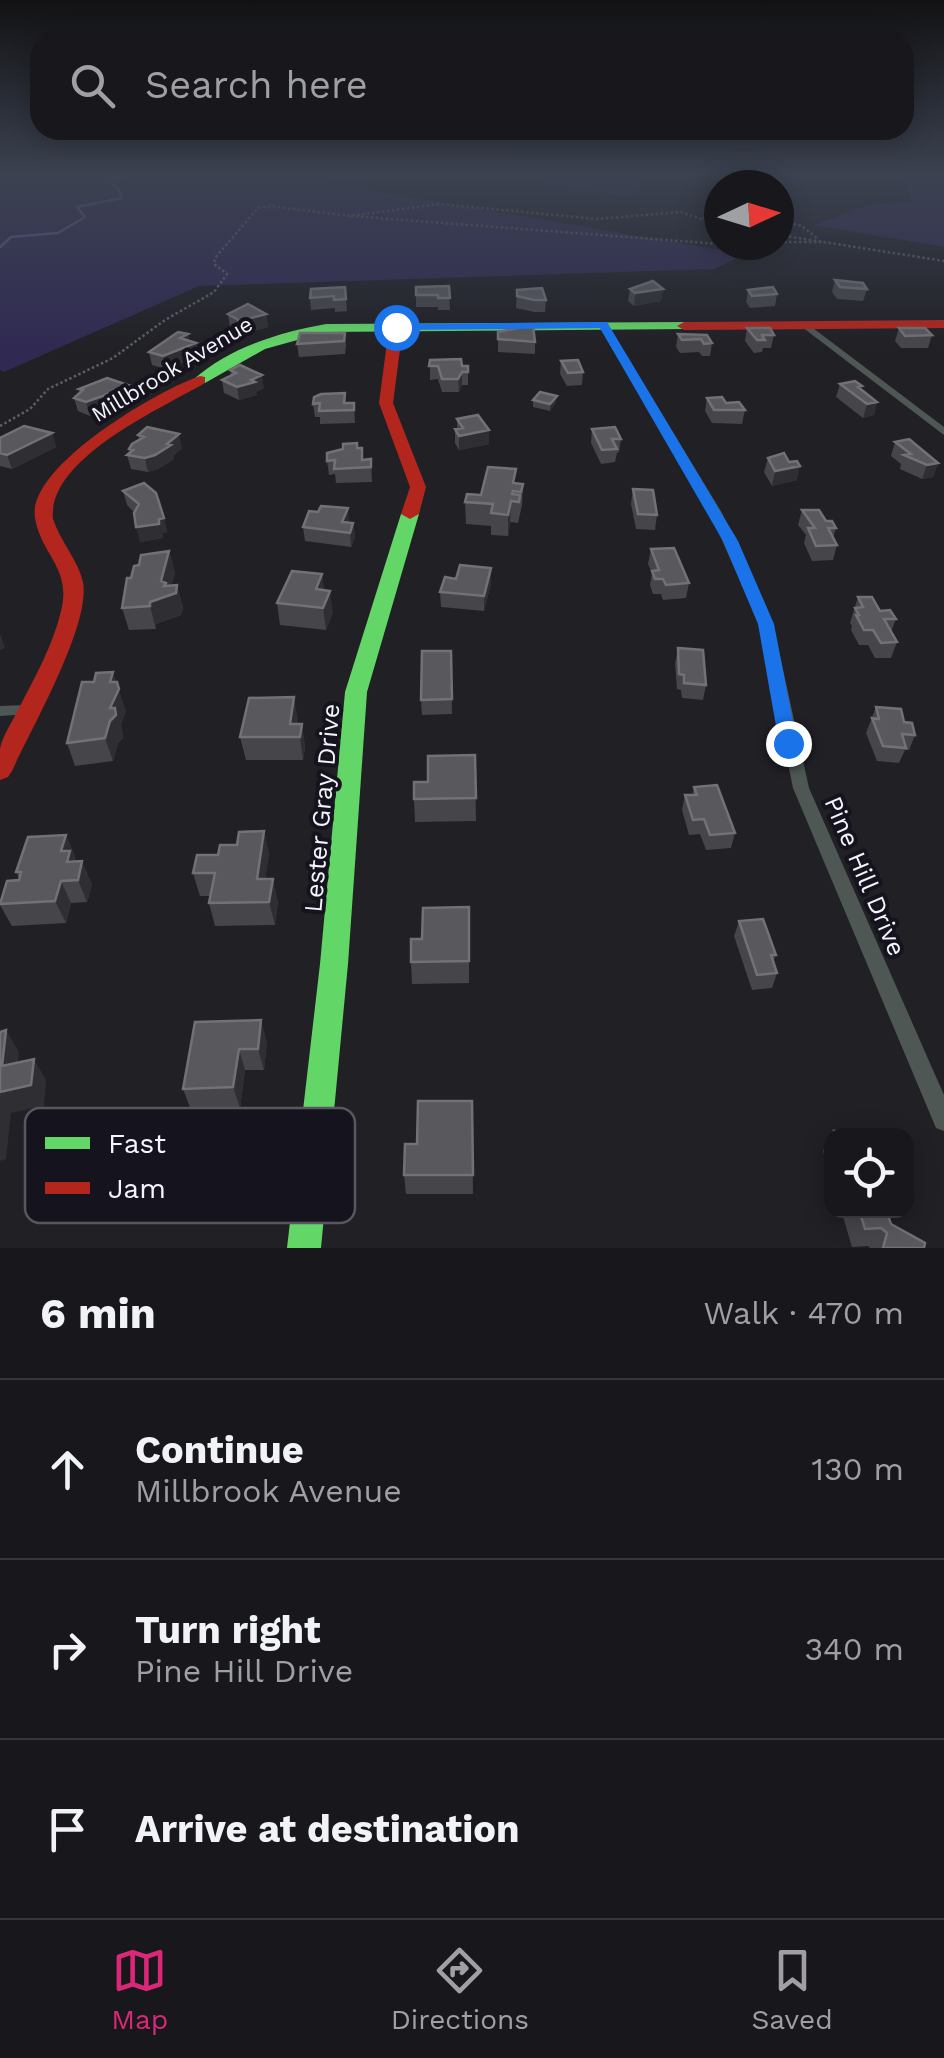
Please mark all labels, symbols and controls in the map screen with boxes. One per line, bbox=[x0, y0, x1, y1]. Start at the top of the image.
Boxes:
search box bbox=[30, 30, 914, 140]
icon: search bbox=[65, 58, 120, 113]
text: Search here bbox=[145, 63, 368, 107]
north arrow bbox=[704, 170, 794, 260]
route start bbox=[374, 305, 420, 351]
street label: Millbrook Avenue bbox=[87, 311, 257, 427]
street label: Lester Gray Drive bbox=[298, 702, 346, 914]
route end bbox=[766, 721, 812, 767]
street label: Pine Hill Drive bbox=[818, 792, 912, 960]
legend bbox=[25, 1108, 355, 1223]
text: Fast bbox=[108, 1127, 166, 1160]
map controls bbox=[824, 1128, 914, 1218]
button: locate bbox=[824, 1128, 914, 1218]
text: Jam bbox=[108, 1172, 166, 1205]
text: 6 min bbox=[40, 1289, 156, 1338]
text: Walk · 470 m bbox=[704, 1294, 904, 1332]
text: Continue bbox=[135, 1428, 304, 1472]
icon: ahead bbox=[40, 1442, 95, 1497]
text: 130 m bbox=[812, 1450, 904, 1488]
text: Millbrook Avenue bbox=[135, 1472, 402, 1510]
text: Turn right bbox=[135, 1608, 321, 1652]
icon: right bbox=[40, 1622, 95, 1677]
text: 340 m bbox=[804, 1630, 904, 1668]
text: Pine Hill Drive bbox=[135, 1652, 353, 1690]
icon: arrive bbox=[40, 1802, 95, 1857]
text: Arrive at destination bbox=[135, 1807, 520, 1851]
tab: Map bbox=[111, 1943, 168, 2036]
tab: Directions bbox=[391, 1943, 529, 2036]
tab: Saved bbox=[751, 1943, 833, 2036]

